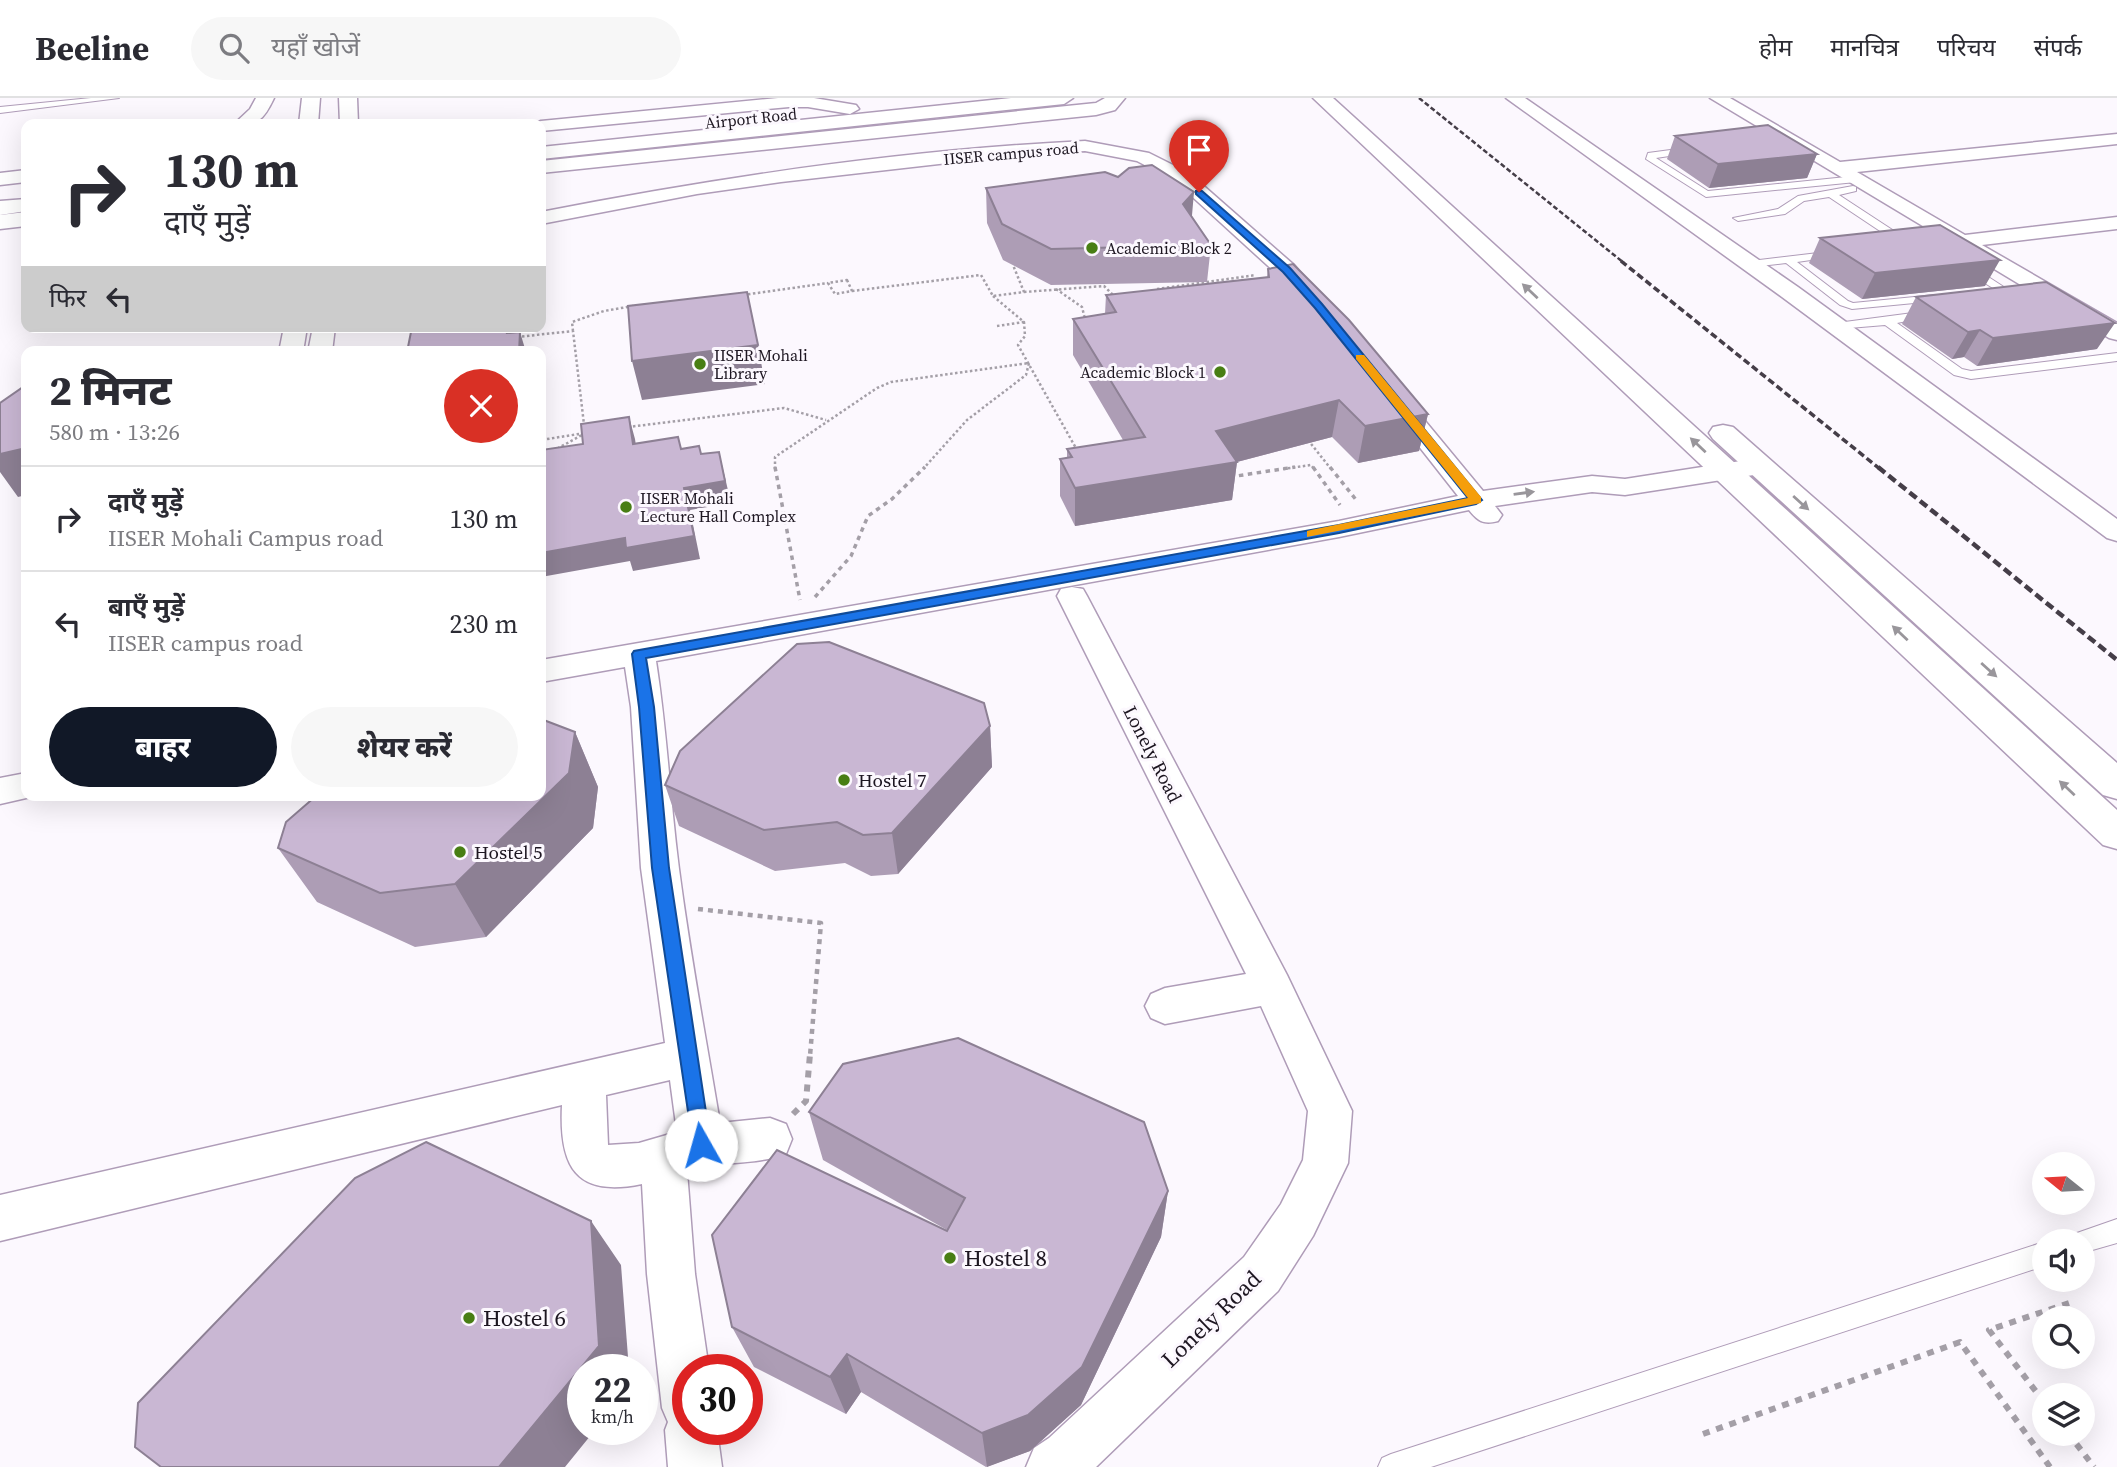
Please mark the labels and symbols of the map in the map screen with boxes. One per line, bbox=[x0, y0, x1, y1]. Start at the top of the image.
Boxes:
street label: Airport Road bbox=[704, 102, 798, 134]
pin bbox=[1169, 120, 1229, 192]
street label: IISER campus road bbox=[943, 136, 1079, 170]
place label: Academic Block 2 bbox=[1106, 237, 1232, 259]
marker: Academic Block 2 bbox=[1084, 240, 1100, 256]
one-way arrow bbox=[1522, 283, 1539, 299]
place label: IISER Mohali Library bbox=[714, 344, 808, 384]
marker: IISER Mohali Library bbox=[692, 356, 708, 372]
place label: Academic Block 1 bbox=[1080, 361, 1206, 383]
marker: Academic Block 1 bbox=[1212, 364, 1228, 380]
one-way arrow bbox=[1689, 437, 1707, 453]
place label: IISER Mohali Lecture Hall Complex bbox=[640, 487, 796, 527]
one-way arrow bbox=[1513, 488, 1535, 499]
one-way arrow bbox=[1792, 495, 1810, 511]
marker: IISER Mohali Lecture Hall Complex bbox=[618, 499, 634, 515]
one-way arrow bbox=[1892, 625, 1909, 641]
one-way arrow bbox=[1980, 662, 1997, 678]
street label: Lonely Road bbox=[1117, 701, 1189, 807]
place label: Hostel 7 bbox=[858, 767, 927, 793]
marker: Hostel 7 bbox=[836, 772, 852, 788]
one-way arrow bbox=[2059, 780, 2076, 796]
place label: Hostel 5 bbox=[474, 839, 543, 865]
marker: Hostel 5 bbox=[452, 844, 468, 860]
position arrow bbox=[664, 1108, 738, 1182]
north arrow bbox=[2032, 1152, 2095, 1214]
place label: Hostel 8 bbox=[964, 1242, 1047, 1274]
marker: Hostel 8 bbox=[942, 1250, 958, 1266]
street label: Lonely Road bbox=[1154, 1263, 1268, 1375]
place label: Hostel 6 bbox=[483, 1302, 566, 1334]
marker: Hostel 6 bbox=[461, 1310, 477, 1326]
speed limit sign: 30 bbox=[672, 1354, 763, 1445]

